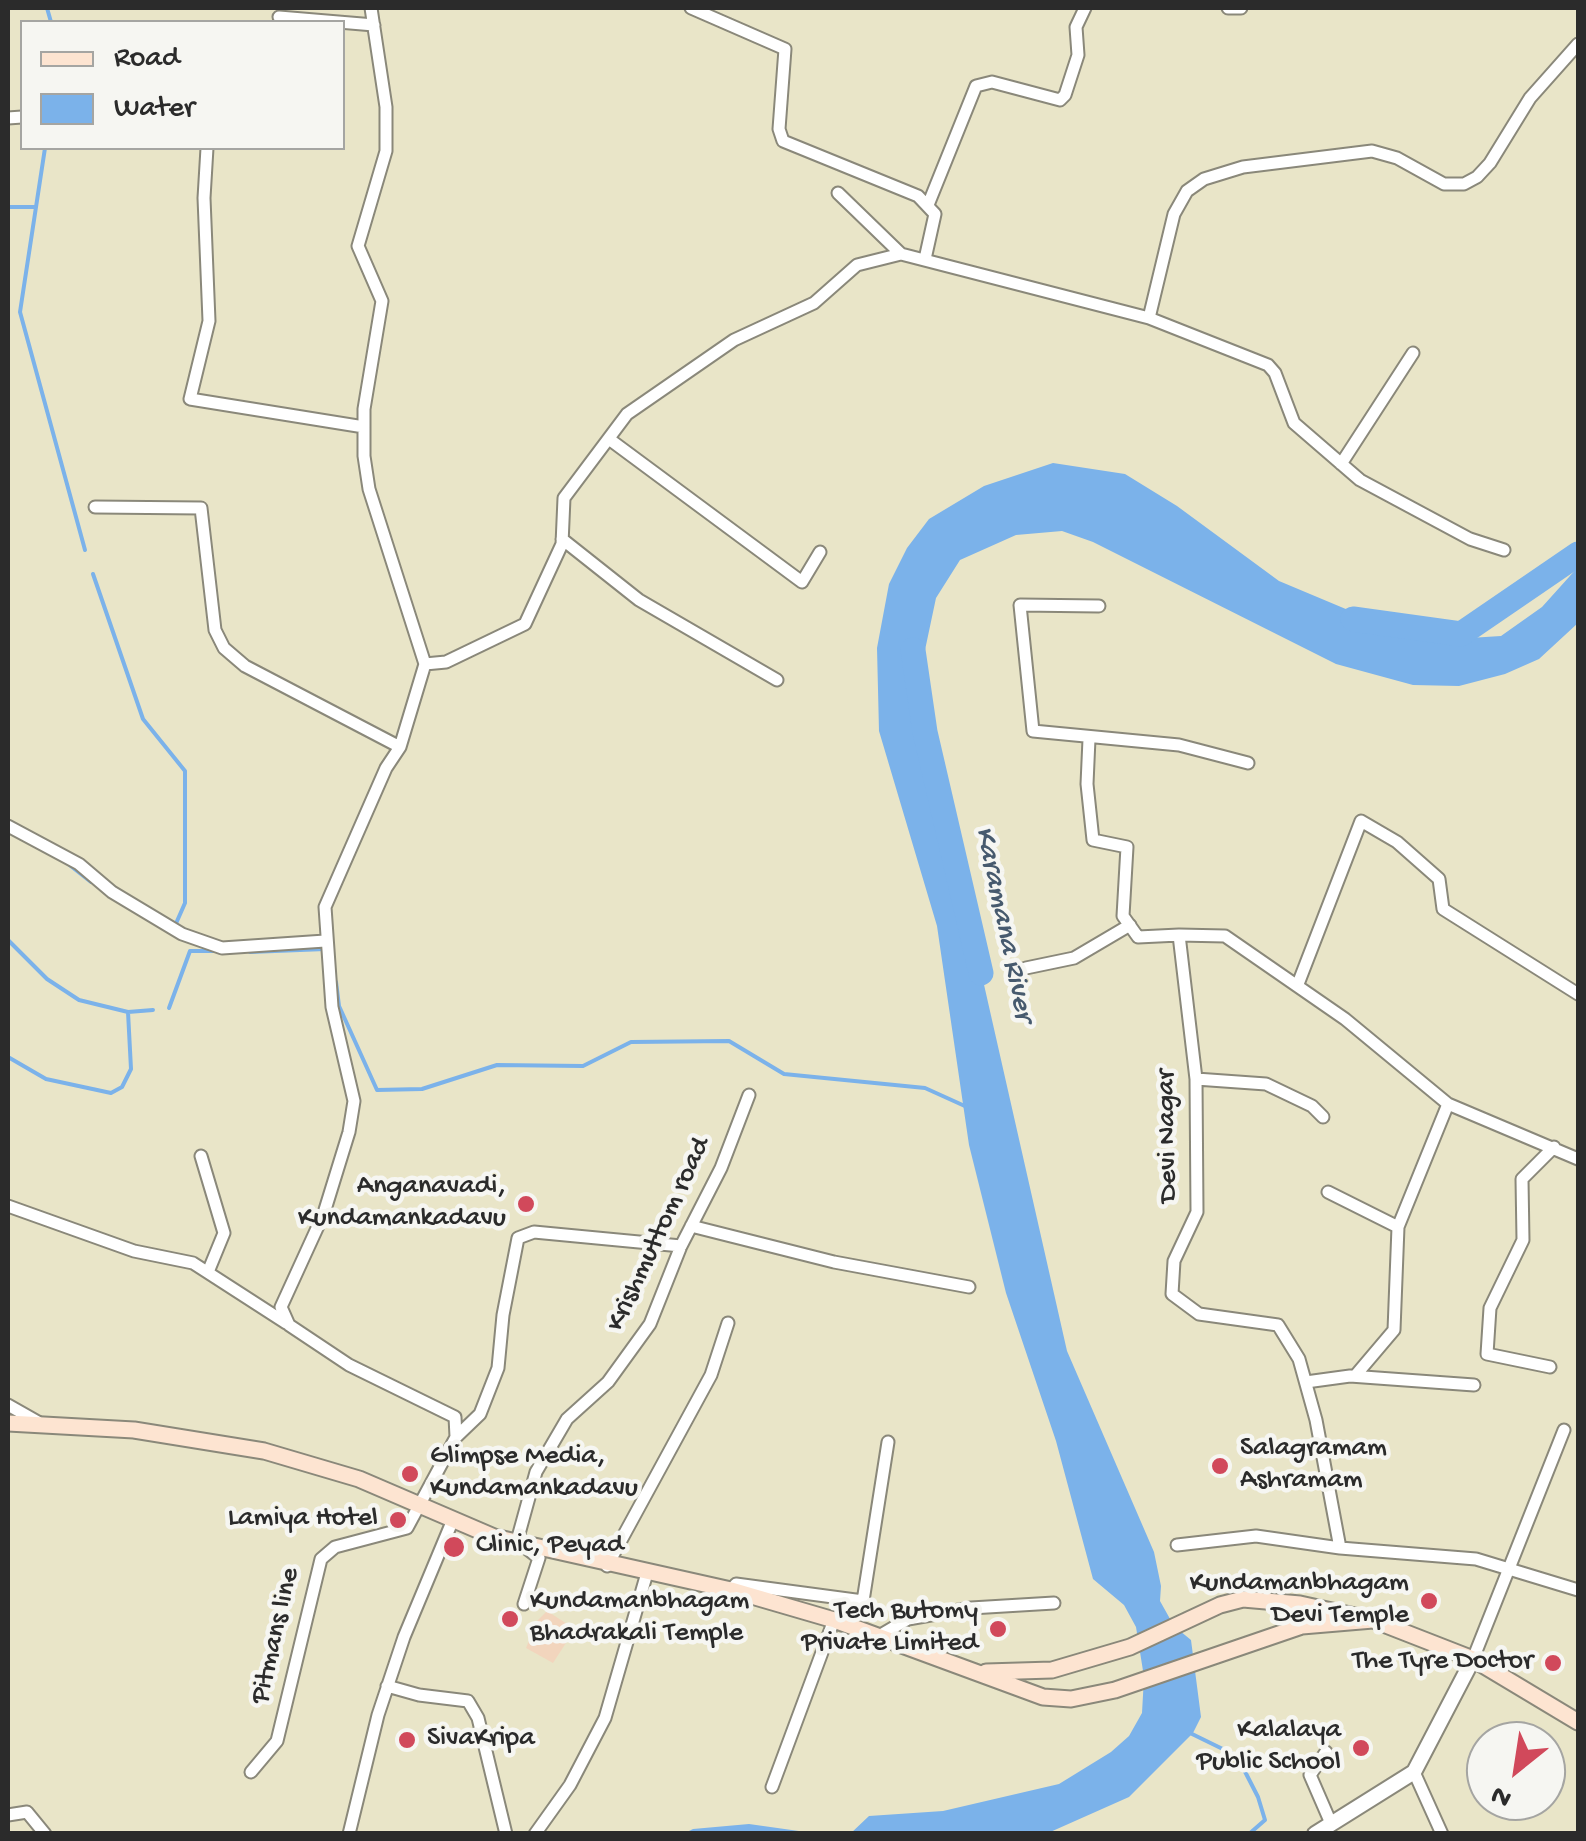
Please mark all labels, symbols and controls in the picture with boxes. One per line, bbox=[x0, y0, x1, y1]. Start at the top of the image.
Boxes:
legend bbox=[20, 20, 345, 150]
text: Road bbox=[114, 42, 180, 77]
text: Water bbox=[114, 92, 195, 127]
water label: Karamana River bbox=[964, 823, 1040, 1025]
street label: Devi Nagar bbox=[1151, 1069, 1187, 1203]
street label: Krishmuttom road bbox=[600, 1133, 720, 1337]
place label: Anganavadi, Kundamankadavu bbox=[298, 1171, 506, 1237]
marker: Anganavadi, Kundamankadavu bbox=[515, 1193, 537, 1215]
place label: Salagramam Ashramam bbox=[1240, 1433, 1387, 1499]
place label: Glimpse Media, Kundamankadavu bbox=[430, 1441, 638, 1507]
marker: Salagramam Ashramam bbox=[1209, 1455, 1231, 1477]
marker: Glimpse Media, Kundamankadavu bbox=[399, 1463, 421, 1485]
place label: Lamiya Hotel bbox=[228, 1503, 378, 1537]
marker: Lamiya Hotel bbox=[387, 1509, 409, 1531]
place label: Clinic, Peyad bbox=[476, 1530, 623, 1564]
marker: Clinic, Peyad bbox=[441, 1534, 467, 1560]
street label: Pitmans line bbox=[245, 1565, 309, 1707]
place label: Kundamanbhagam Devi Temple bbox=[1190, 1568, 1409, 1634]
place label: Kundamanbhagam Bhadrakali Temple bbox=[530, 1586, 749, 1652]
marker: Kundamanbhagam Devi Temple bbox=[1418, 1590, 1440, 1612]
place label: Tech Butomy Private Limited bbox=[802, 1596, 978, 1662]
marker: Kundamanbhagam Bhadrakali Temple bbox=[499, 1608, 521, 1630]
marker: Tech Butomy Private Limited bbox=[987, 1618, 1009, 1640]
place label: The Tyre Doctor bbox=[1352, 1646, 1533, 1680]
marker: The Tyre Doctor bbox=[1542, 1652, 1564, 1674]
place label: Kalalaya Public School bbox=[1196, 1715, 1341, 1781]
north arrow bbox=[1466, 1721, 1566, 1821]
place label: SivaKripa bbox=[427, 1723, 535, 1757]
marker: SivaKripa bbox=[396, 1729, 418, 1751]
marker: Kalalaya Public School bbox=[1350, 1737, 1372, 1759]
text: N bbox=[1486, 1777, 1518, 1815]

